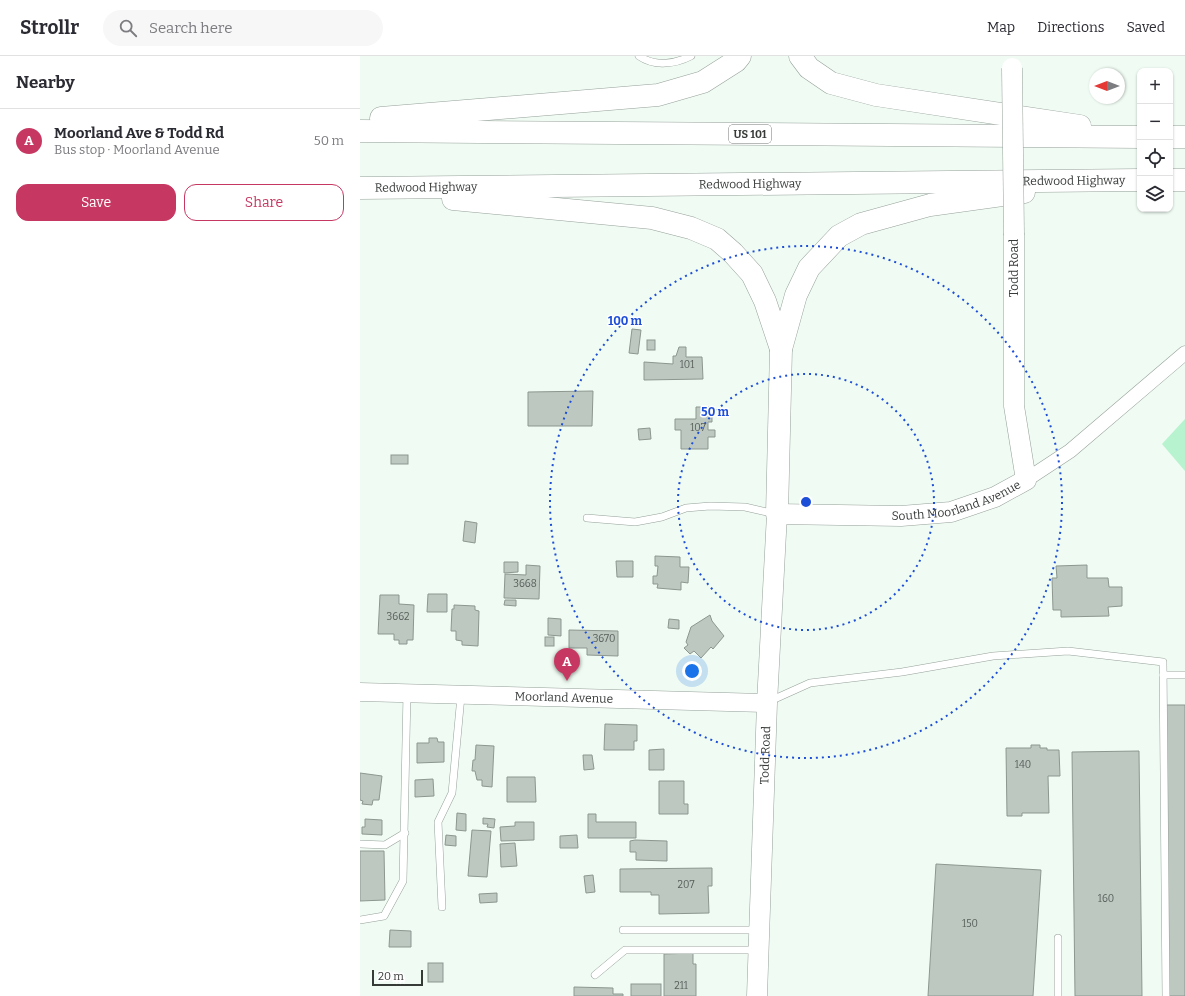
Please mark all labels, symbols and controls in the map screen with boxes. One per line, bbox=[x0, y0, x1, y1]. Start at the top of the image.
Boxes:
search box bbox=[103, 10, 383, 46]
text: Strollr bbox=[20, 16, 79, 39]
icon: search bbox=[117, 17, 139, 39]
text: Search here bbox=[149, 19, 232, 37]
text: Map bbox=[987, 19, 1015, 36]
text: Directions bbox=[1037, 19, 1105, 36]
text: Saved bbox=[1127, 19, 1165, 36]
north arrow bbox=[1089, 68, 1125, 104]
map controls bbox=[1137, 68, 1173, 212]
button: + bbox=[1137, 68, 1173, 104]
text: Nearby bbox=[16, 72, 75, 93]
button: − bbox=[1137, 104, 1173, 140]
text: Moorland Ave & Todd Rd bbox=[54, 124, 224, 142]
road number: US 101 bbox=[729, 125, 771, 143]
text: A bbox=[24, 133, 34, 148]
text: 50 m bbox=[314, 133, 344, 148]
button: locate bbox=[1137, 140, 1173, 176]
text: Bus stop · Moorland Avenue bbox=[54, 142, 220, 157]
street label: Redwood Highway bbox=[1023, 173, 1126, 188]
street label: Redwood Highway bbox=[699, 176, 802, 192]
button: layers bbox=[1137, 176, 1173, 212]
street label: Redwood Highway bbox=[375, 180, 478, 195]
button: Save bbox=[16, 184, 176, 221]
button: Share bbox=[184, 184, 344, 221]
street label: Todd Road bbox=[1007, 239, 1021, 297]
text: 100 m bbox=[608, 314, 643, 328]
house number: 101 bbox=[680, 359, 694, 371]
text: 50 m bbox=[701, 405, 729, 419]
house number: 107 bbox=[690, 422, 706, 434]
street label: South Moorland Avenue bbox=[891, 477, 1023, 523]
centre of rings bbox=[799, 495, 813, 509]
house number: 3668 bbox=[513, 578, 537, 590]
house number: 3662 bbox=[387, 611, 409, 623]
house number: 3670 bbox=[593, 633, 615, 645]
pin: A bbox=[554, 648, 580, 681]
your location bbox=[682, 661, 702, 681]
street label: Moorland Avenue bbox=[514, 689, 613, 706]
street label: Todd Road bbox=[757, 726, 773, 784]
house number: 140 bbox=[1015, 759, 1031, 771]
house number: 207 bbox=[678, 879, 694, 891]
house number: 160 bbox=[1098, 893, 1114, 905]
house number: 150 bbox=[962, 918, 978, 930]
scale bar bbox=[372, 968, 423, 987]
text: 20 m bbox=[378, 970, 404, 983]
house number: 211 bbox=[674, 980, 688, 992]

